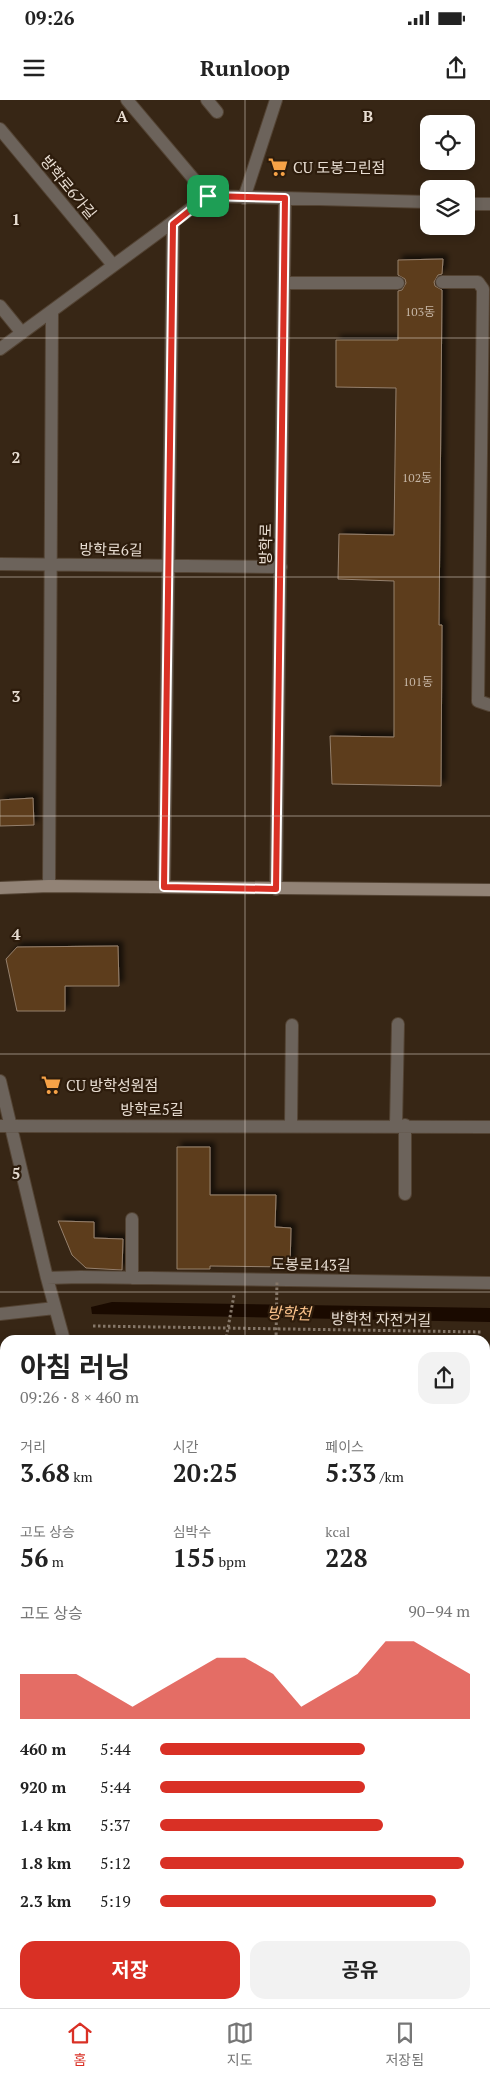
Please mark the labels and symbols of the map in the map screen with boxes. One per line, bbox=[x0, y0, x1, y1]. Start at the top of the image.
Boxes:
text: A bbox=[116, 105, 128, 127]
text: B bbox=[363, 105, 373, 127]
street label: 방학로6가길 bbox=[37, 151, 101, 223]
supermarket icon: CU 도봉그린점 bbox=[267, 156, 289, 178]
place label: CU 도봉그린점 bbox=[293, 157, 385, 177]
pin bbox=[187, 175, 229, 217]
text: 1 bbox=[11, 208, 21, 230]
house number: 103동 bbox=[405, 304, 435, 319]
text: 2 bbox=[11, 446, 21, 468]
house number: 102동 bbox=[402, 470, 432, 485]
street label: 방학로 bbox=[255, 523, 275, 565]
street label: 방학로6길 bbox=[79, 538, 143, 560]
house number: 101동 bbox=[403, 674, 433, 689]
text: 3 bbox=[11, 685, 21, 707]
text: 4 bbox=[11, 923, 21, 945]
supermarket icon: CU 방학성원점 bbox=[40, 1074, 62, 1096]
place label: CU 방학성원점 bbox=[66, 1075, 158, 1095]
street label: 방학로5길 bbox=[120, 1099, 184, 1119]
text: 5 bbox=[11, 1162, 21, 1184]
street label: 도봉로143길 bbox=[271, 1253, 351, 1275]
water label: 방학천 bbox=[267, 1302, 314, 1324]
street label: 방학천 자전거길 bbox=[331, 1308, 431, 1330]

